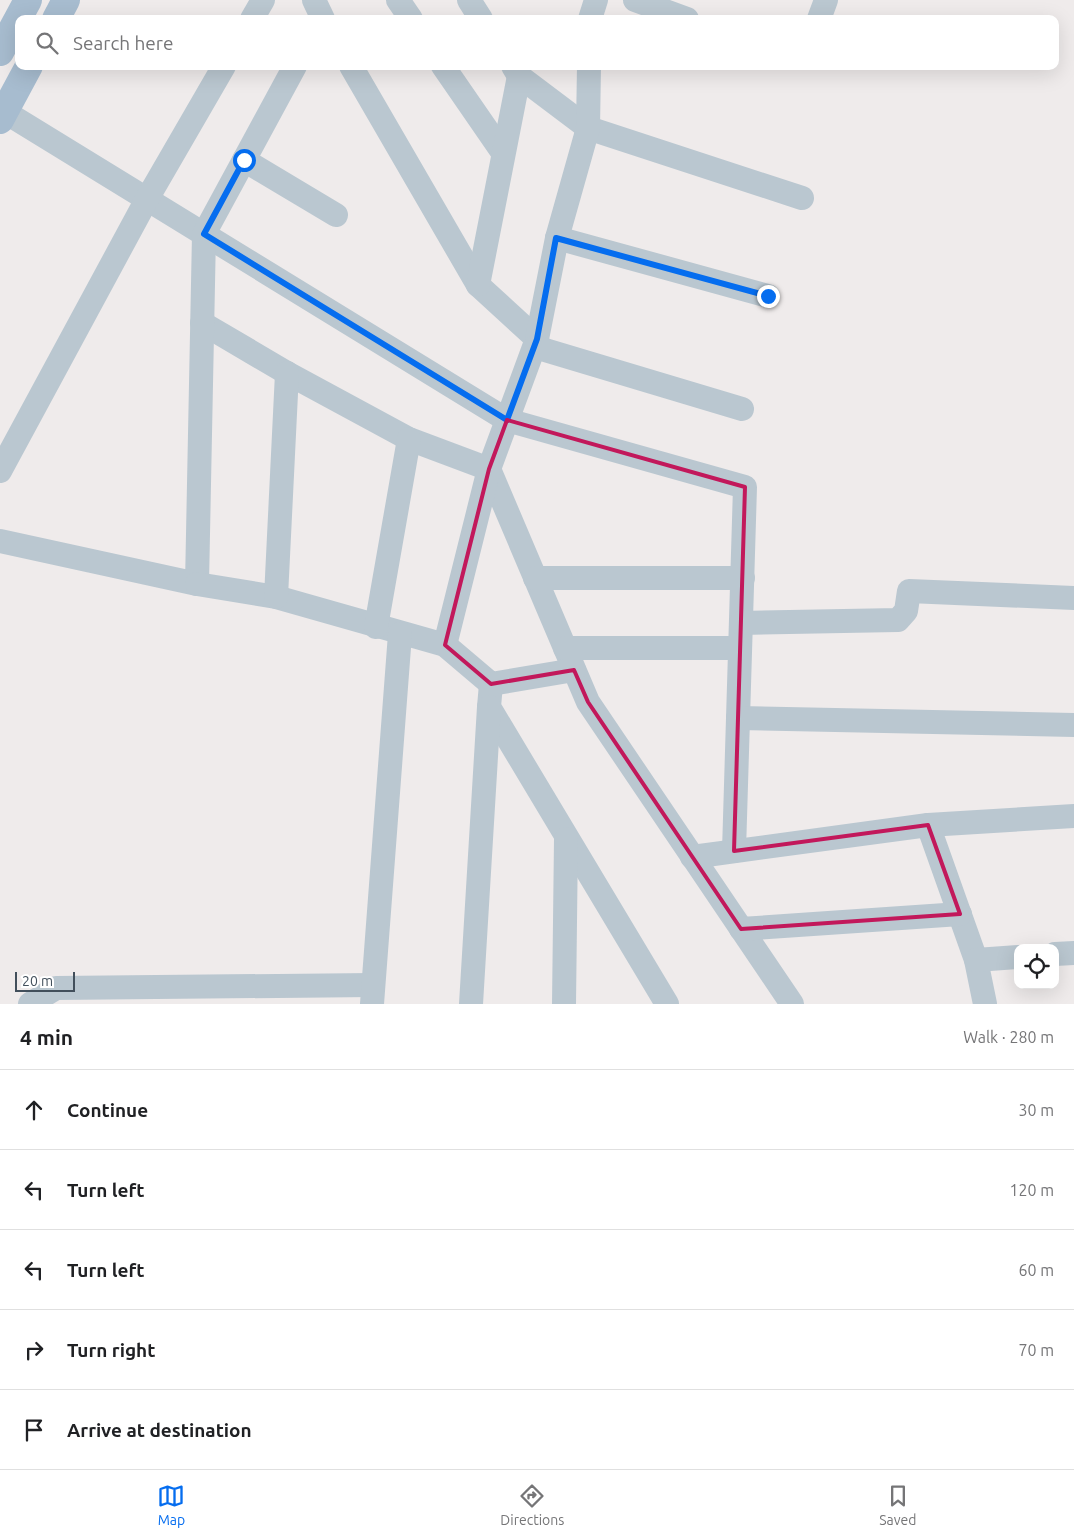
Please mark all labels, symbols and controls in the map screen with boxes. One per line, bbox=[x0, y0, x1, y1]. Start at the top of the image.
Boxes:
search box bbox=[15, 15, 1059, 70]
icon: search bbox=[33, 29, 61, 57]
text: Search here bbox=[73, 32, 173, 54]
route start bbox=[233, 149, 256, 172]
route end bbox=[757, 285, 780, 308]
map controls bbox=[1014, 944, 1059, 989]
button: locate bbox=[1014, 944, 1059, 989]
scale bar bbox=[15, 969, 75, 992]
text: 20 m bbox=[22, 973, 53, 989]
text: 4 min bbox=[20, 1025, 73, 1049]
text: Walk · 280 m bbox=[963, 1028, 1054, 1046]
icon: ahead bbox=[20, 1096, 48, 1124]
text: Continue bbox=[67, 1099, 148, 1121]
text: 30 m bbox=[1018, 1101, 1054, 1119]
icon: left bbox=[20, 1176, 48, 1204]
text: Turn left bbox=[67, 1179, 145, 1201]
text: 120 m bbox=[1009, 1181, 1054, 1199]
icon: left bbox=[20, 1256, 48, 1284]
text: Turn left bbox=[67, 1259, 145, 1281]
text: 60 m bbox=[1018, 1261, 1054, 1279]
icon: right bbox=[20, 1336, 48, 1364]
text: Turn right bbox=[67, 1339, 155, 1361]
text: 70 m bbox=[1018, 1341, 1054, 1359]
icon: arrive bbox=[20, 1416, 48, 1444]
text: Arrive at destination bbox=[67, 1419, 252, 1441]
tab: Map bbox=[157, 1482, 185, 1528]
tab: Directions bbox=[500, 1482, 564, 1528]
tab: Saved bbox=[879, 1482, 917, 1528]

